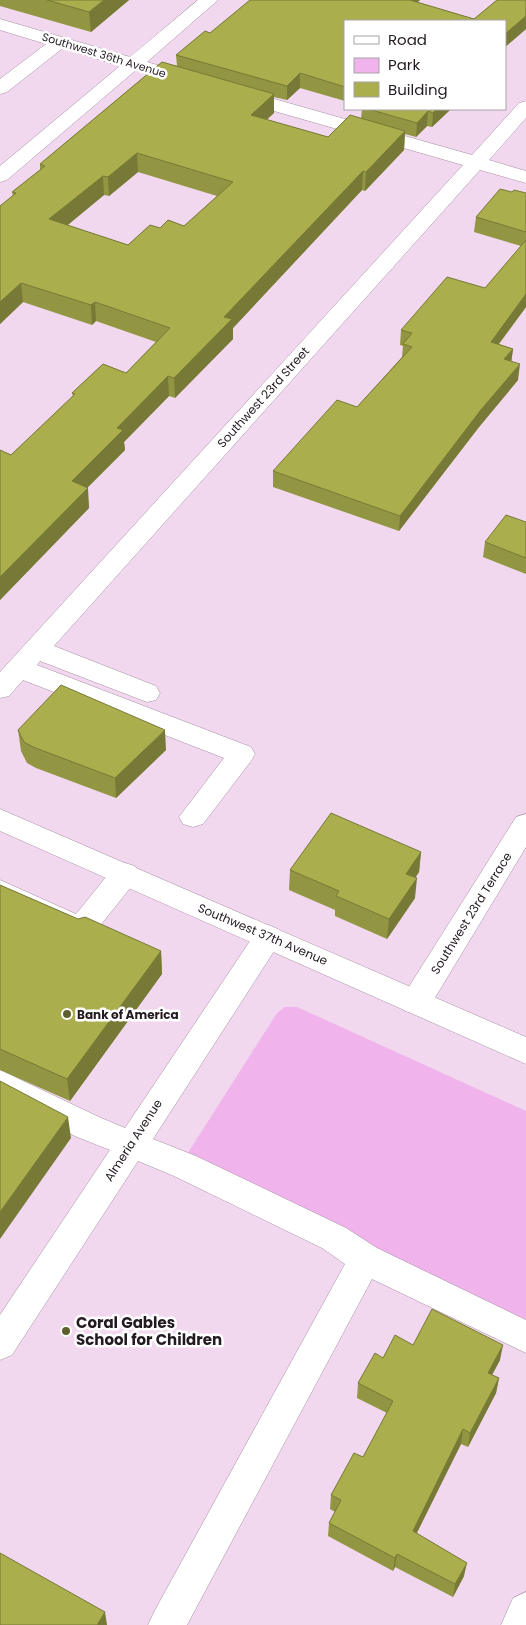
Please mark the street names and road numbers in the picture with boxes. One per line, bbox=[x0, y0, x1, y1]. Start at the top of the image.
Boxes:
street label: Southwest 36th Avenue bbox=[40, 29, 168, 82]
street label: Southwest 23rd Street bbox=[213, 343, 313, 451]
street label: Southwest 23rd Terrace bbox=[426, 849, 516, 977]
street label: Southwest 37th Avenue bbox=[195, 899, 331, 969]
street label: Almeria Avenue bbox=[100, 1096, 166, 1184]

